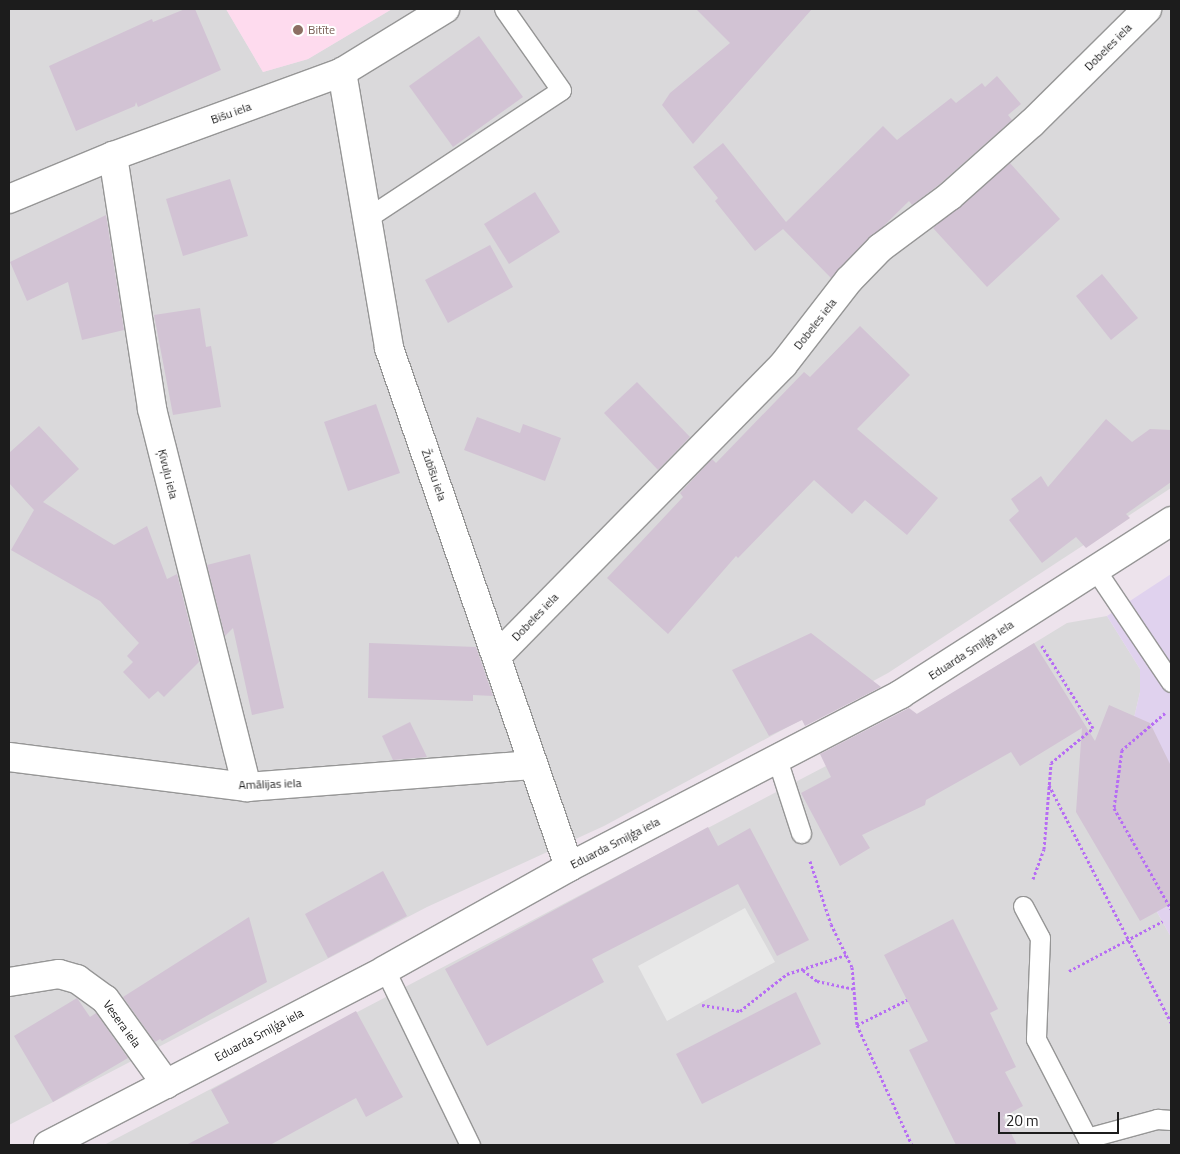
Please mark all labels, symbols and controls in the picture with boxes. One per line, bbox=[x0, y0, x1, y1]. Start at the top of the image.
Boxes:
street label: Dobeles iela bbox=[1081, 20, 1135, 74]
place label: Bitīte bbox=[308, 23, 335, 37]
marker: Bitīte bbox=[292, 24, 304, 36]
street label: Bišu iela bbox=[209, 99, 253, 127]
street label: Dobeles iela bbox=[791, 296, 839, 352]
street label: Žubīšu iela bbox=[418, 447, 450, 503]
street label: Ķivuļu iela bbox=[155, 448, 181, 500]
street label: Dobeles iela bbox=[509, 590, 561, 644]
street label: Eduarda Smiļģa iela bbox=[926, 617, 1016, 683]
street label: Amālijas iela bbox=[238, 776, 302, 792]
street label: Eduarda Smiļģa iela bbox=[568, 814, 662, 872]
street label: Vesera iela bbox=[100, 998, 144, 1050]
street label: Eduarda Smiļģa iela bbox=[212, 1006, 306, 1064]
scale bar bbox=[1000, 1102, 1121, 1134]
text: 20 m bbox=[1006, 1109, 1039, 1132]

